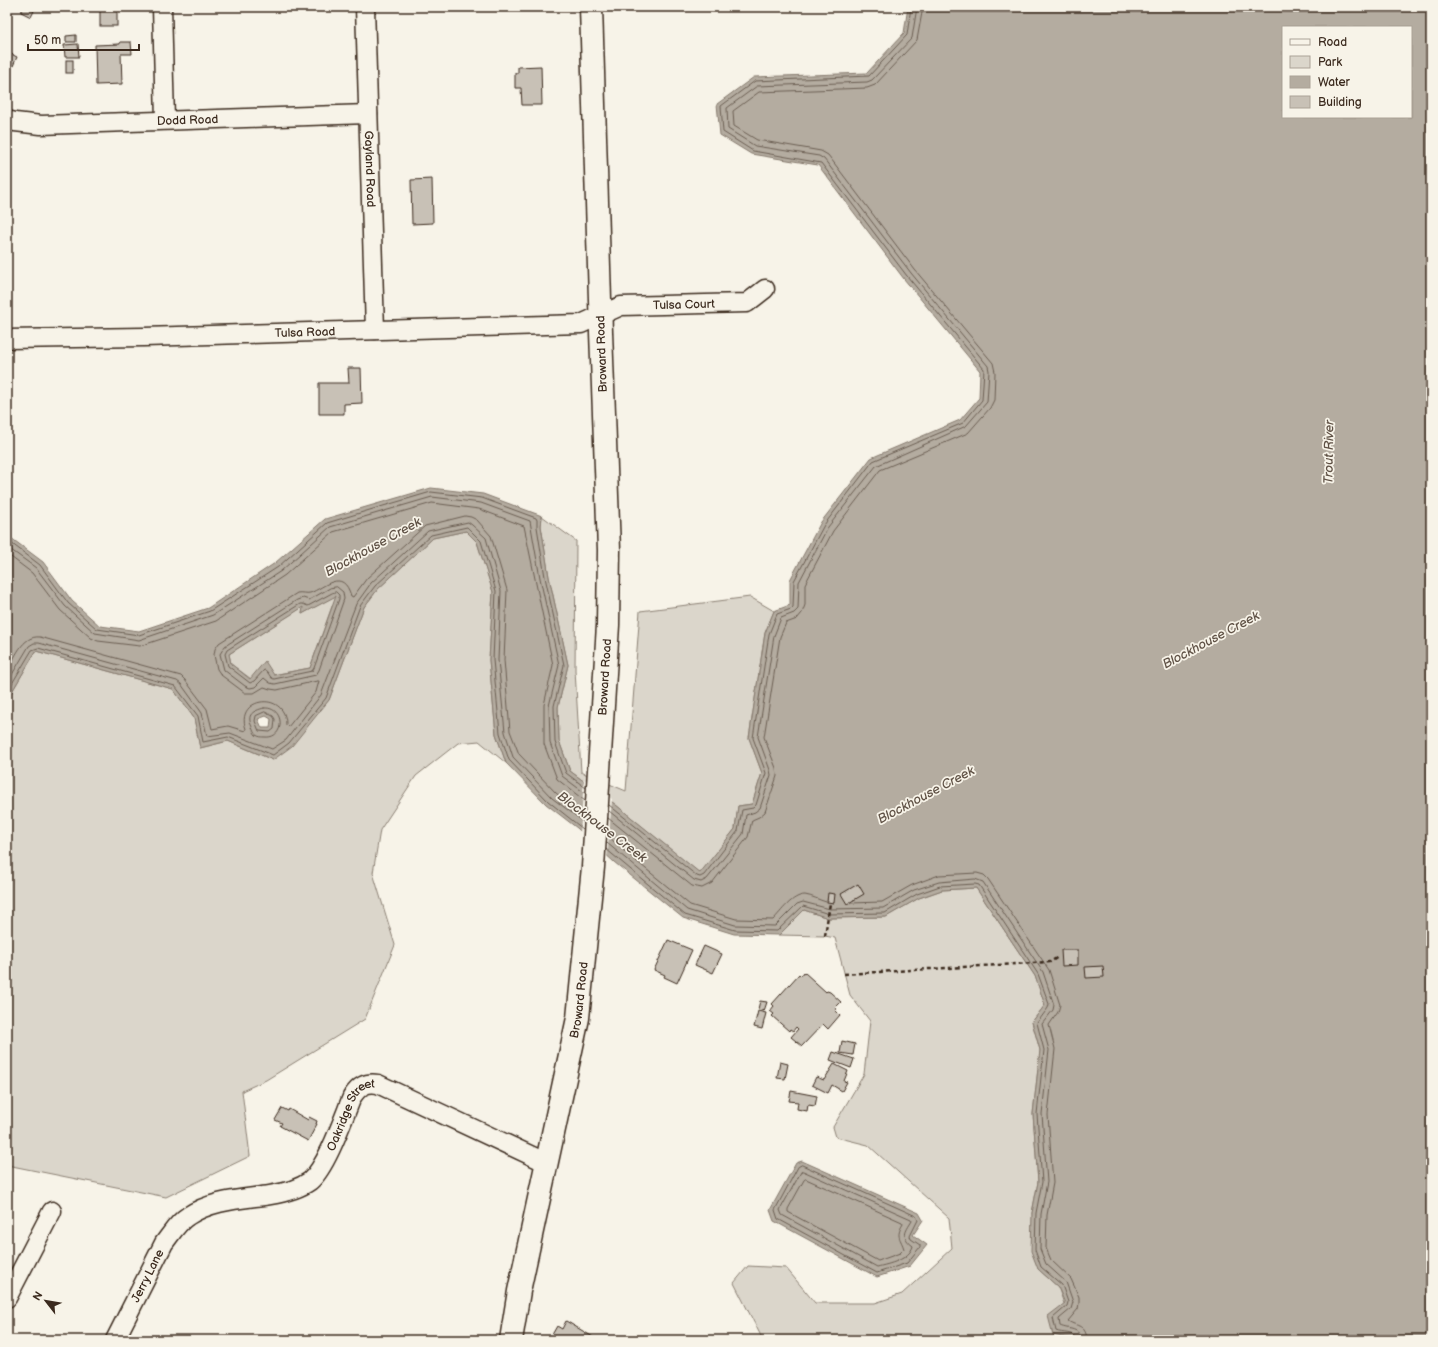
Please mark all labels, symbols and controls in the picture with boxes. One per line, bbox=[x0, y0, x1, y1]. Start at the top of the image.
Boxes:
scale bar bbox=[28, 26, 139, 52]
legend bbox=[1282, 26, 1412, 118]
text: 50 m bbox=[34, 33, 61, 48]
text: Road bbox=[1318, 35, 1347, 50]
text: Park bbox=[1318, 55, 1342, 70]
text: Water bbox=[1318, 75, 1350, 90]
text: Building bbox=[1318, 95, 1362, 110]
street label: Dodd Road bbox=[157, 112, 219, 129]
street label: Gayland Road bbox=[361, 130, 379, 208]
street label: Tulsa Court bbox=[653, 296, 715, 313]
street label: Broward Road bbox=[593, 315, 611, 393]
street label: Tulsa Road bbox=[274, 324, 336, 341]
water label: Trout River bbox=[1320, 419, 1338, 484]
water label: Blockhouse Creek bbox=[322, 514, 424, 580]
water label: Blockhouse Creek bbox=[1160, 607, 1263, 672]
street label: Broward Road bbox=[595, 638, 615, 716]
water label: Blockhouse Creek bbox=[875, 762, 978, 827]
water label: Blockhouse Creek bbox=[554, 788, 650, 866]
street label: Broward Road bbox=[566, 961, 591, 1040]
street label: Oakridge Street bbox=[323, 1076, 375, 1153]
street label: Jerry Lane bbox=[128, 1247, 167, 1305]
north arrow bbox=[26, 1281, 66, 1321]
text: N bbox=[30, 1289, 46, 1303]

